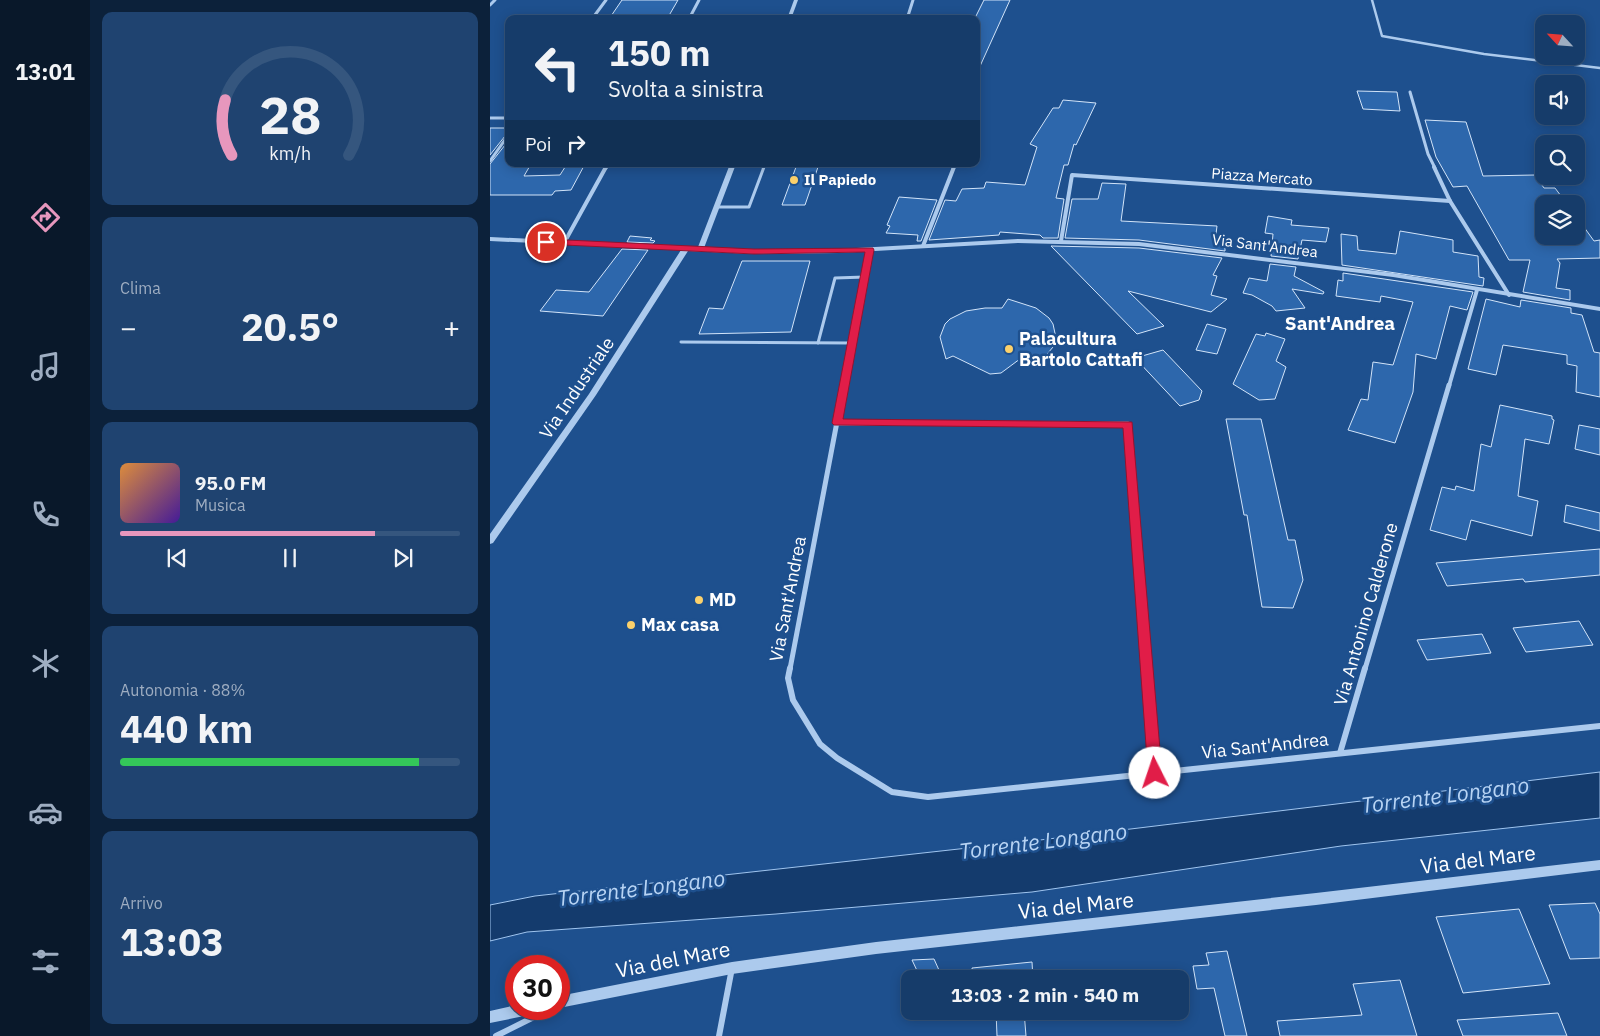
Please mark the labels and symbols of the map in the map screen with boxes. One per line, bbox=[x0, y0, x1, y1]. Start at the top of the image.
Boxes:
north arrow bbox=[1535, 15, 1585, 65]
street label: Piazza Mercato bbox=[1211, 163, 1313, 190]
place label: Il Papiedo bbox=[804, 170, 876, 189]
marker: Il Papiedo bbox=[788, 174, 800, 186]
pin bbox=[525, 221, 567, 263]
street label: Via Sant'Andrea bbox=[1211, 230, 1319, 261]
district label: Sant'Andrea bbox=[1285, 311, 1395, 335]
place label: Palacultura Bartolo Cattafi bbox=[1019, 327, 1143, 371]
street label: Via Industriale bbox=[534, 332, 619, 443]
marker: Palacultura Bartolo Cattafi bbox=[1003, 343, 1015, 355]
street label: Via Antonino Calderone bbox=[1328, 520, 1403, 708]
street label: Via Sant'Andrea bbox=[764, 534, 811, 664]
place label: MD bbox=[709, 588, 736, 611]
marker: MD bbox=[693, 594, 705, 606]
place label: Max casa bbox=[641, 613, 719, 636]
marker: Max casa bbox=[625, 619, 637, 631]
street label: Via Sant'Andrea bbox=[1200, 727, 1330, 764]
position arrow bbox=[1128, 746, 1180, 798]
water label: Torrente Longano bbox=[1359, 770, 1531, 819]
water label: Torrente Longano bbox=[957, 816, 1129, 865]
street label: Via del Mare bbox=[1419, 838, 1537, 880]
water label: Torrente Longano bbox=[555, 863, 727, 912]
street label: Via del Mare bbox=[1017, 885, 1135, 925]
street label: Via del Mare bbox=[613, 934, 732, 984]
speed limit sign: 30 bbox=[505, 955, 570, 1020]

